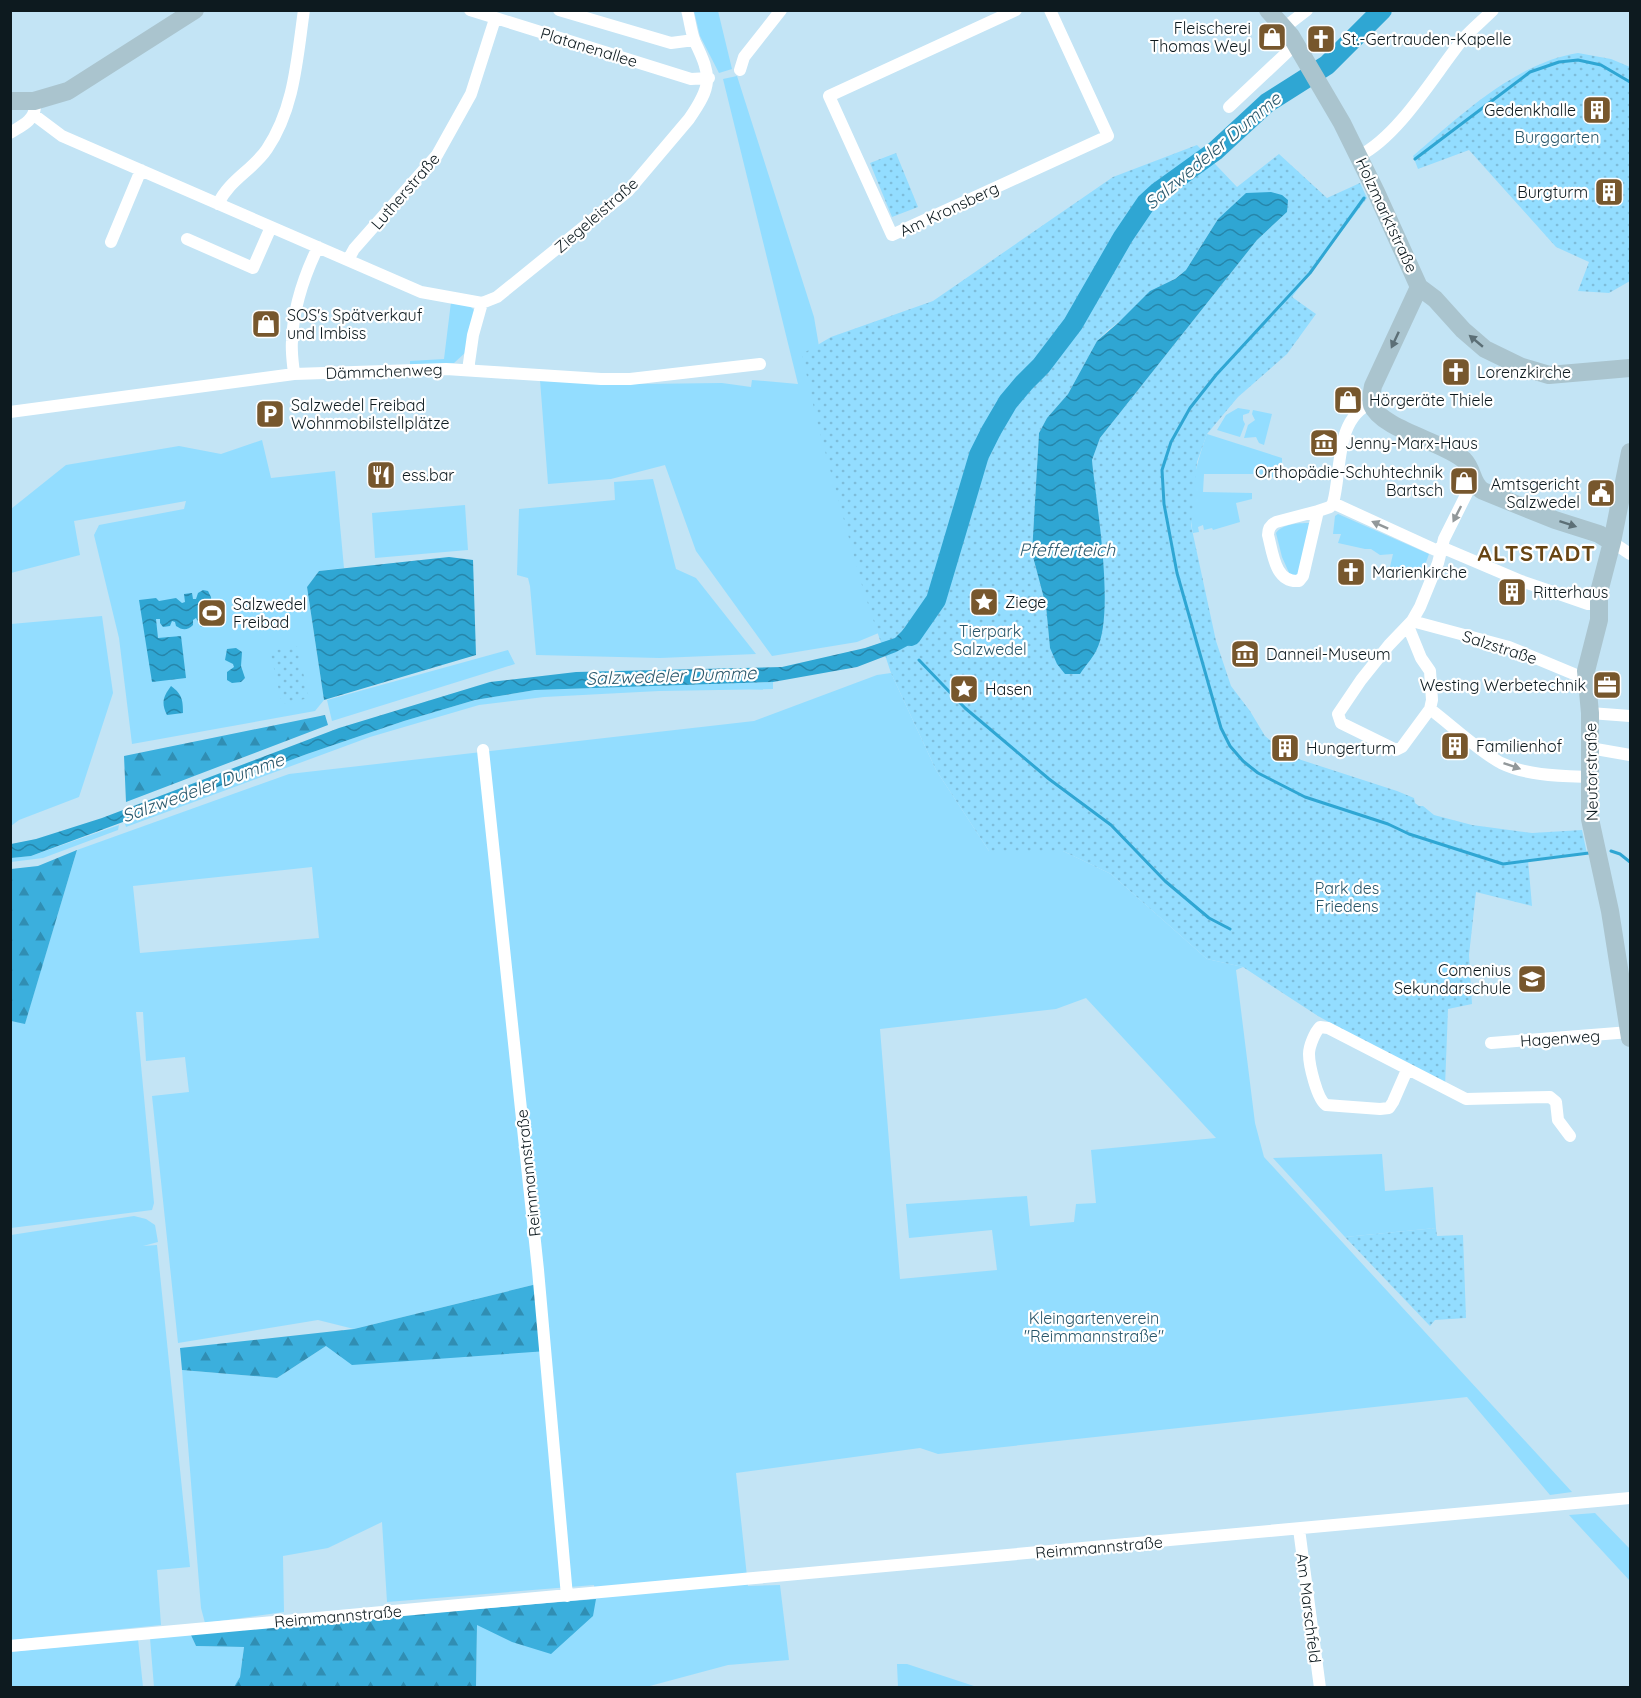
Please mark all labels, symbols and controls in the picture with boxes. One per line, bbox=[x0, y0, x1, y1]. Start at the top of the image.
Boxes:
place label: Fleischerei Thomas Weyl bbox=[1149, 18, 1251, 56]
shop icon: Fleischerei Thomas Weyl bbox=[1256, 21, 1288, 53]
street label: Platanenallee bbox=[538, 23, 640, 71]
church icon: St.-Gertrauden-Kapelle bbox=[1305, 23, 1337, 55]
place label: St.-Gertrauden-Kapelle bbox=[1342, 29, 1512, 49]
water label: Salzwedeler Dumme bbox=[1140, 86, 1286, 214]
building icon: Gedenkhalle bbox=[1581, 94, 1613, 126]
place label: Gedenkhalle bbox=[1484, 100, 1576, 120]
park label: Burggarten bbox=[1515, 127, 1599, 147]
street label: Lutherstraße bbox=[366, 149, 444, 233]
street label: Holzmarktstraße bbox=[1352, 154, 1422, 276]
street label: Ziegeleistraße bbox=[550, 173, 642, 257]
building icon: Burgturm bbox=[1593, 176, 1625, 208]
street label: Am Kronsberg bbox=[896, 177, 1002, 241]
place label: Burgturm bbox=[1517, 182, 1588, 202]
place label: SOS's Spätverkauf und Imbiss bbox=[287, 305, 423, 343]
shop icon: SOS's Spätverkauf und Imbiss bbox=[250, 308, 282, 340]
one-way arrow bbox=[1390, 331, 1399, 348]
one-way arrow bbox=[1469, 335, 1484, 348]
church icon: Lorenzkirche bbox=[1440, 356, 1472, 388]
street label: Dämmchenweg bbox=[325, 359, 443, 383]
place label: Lorenzkirche bbox=[1477, 362, 1571, 382]
shop icon: Hörgeräte Thiele bbox=[1332, 384, 1364, 416]
place label: Hörgeräte Thiele bbox=[1369, 390, 1493, 410]
place label: Salzwedel Freibad Wohnmobilstellplätze bbox=[291, 395, 450, 433]
parking icon: Salzwedel Freibad Wohnmobilstellplätze bbox=[254, 398, 286, 430]
museum icon: Jenny-Marx-Haus bbox=[1308, 427, 1340, 459]
place label: Jenny-Marx-Haus bbox=[1345, 433, 1478, 453]
restaurant icon: ess.bar bbox=[365, 459, 397, 491]
place label: Orthopädie-Schuhtechnik Bartsch bbox=[1255, 462, 1443, 500]
place label: ess.bar bbox=[402, 465, 455, 485]
shop icon: Orthopädie-Schuhtechnik Bartsch bbox=[1448, 465, 1480, 497]
place label: Amtsgericht Salzwedel bbox=[1491, 474, 1580, 512]
public building icon: Amtsgericht Salzwedel bbox=[1585, 477, 1617, 509]
one-way arrow bbox=[1452, 505, 1461, 522]
one-way arrow bbox=[1372, 520, 1389, 529]
one-way arrow bbox=[1560, 520, 1578, 530]
water label: Pfefferteich bbox=[1019, 538, 1116, 561]
district label: ALTSTADT bbox=[1478, 539, 1596, 567]
church icon: Marienkirche bbox=[1335, 556, 1367, 588]
place label: Marienkirche bbox=[1372, 562, 1467, 582]
building icon: Ritterhaus bbox=[1496, 576, 1528, 608]
place label: Ritterhaus bbox=[1533, 582, 1608, 602]
place icon: Ziege bbox=[968, 586, 1000, 618]
place label: Ziege bbox=[1005, 592, 1046, 612]
place label: Salzwedel Freibad bbox=[233, 594, 307, 632]
sports icon: Salzwedel Freibad bbox=[196, 597, 228, 629]
park label: Tierpark Salzwedel bbox=[953, 621, 1027, 659]
street label: Salzstraße bbox=[1460, 626, 1540, 668]
museum icon: Danneil-Museum bbox=[1229, 638, 1261, 670]
place label: Danneil-Museum bbox=[1266, 644, 1391, 664]
water label: Salzwedeler Dumme bbox=[585, 661, 758, 690]
office icon: Westing Werbetechnik bbox=[1591, 669, 1623, 701]
place icon: Hasen bbox=[948, 673, 980, 705]
place label: Westing Werbetechnik bbox=[1420, 675, 1586, 695]
place label: Hasen bbox=[985, 679, 1032, 699]
street label: Neutorstraße bbox=[1580, 723, 1602, 821]
building icon: Familienhof bbox=[1439, 730, 1471, 762]
building icon: Hungerturm bbox=[1269, 732, 1301, 764]
place label: Familienhof bbox=[1476, 736, 1563, 756]
place label: Hungerturm bbox=[1306, 738, 1396, 758]
water label: Salzwedeler Dumme bbox=[119, 747, 288, 828]
one-way arrow bbox=[1503, 762, 1521, 772]
park label: Park des Friedens bbox=[1315, 878, 1379, 916]
place label: Comenius Sekundarschule bbox=[1394, 960, 1511, 998]
school or university icon: Comenius Sekundarschule bbox=[1516, 963, 1548, 995]
street label: Hagenweg bbox=[1519, 1025, 1601, 1051]
street label: Reimmannstraße bbox=[511, 1108, 545, 1238]
park label: Kleingartenverein "Reimmannstraße" bbox=[1024, 1308, 1164, 1346]
street label: Reimmannstraße bbox=[1034, 1531, 1164, 1563]
street label: Am Marschfeld bbox=[1292, 1552, 1326, 1664]
street label: Reimmannstraße bbox=[273, 1600, 403, 1632]

